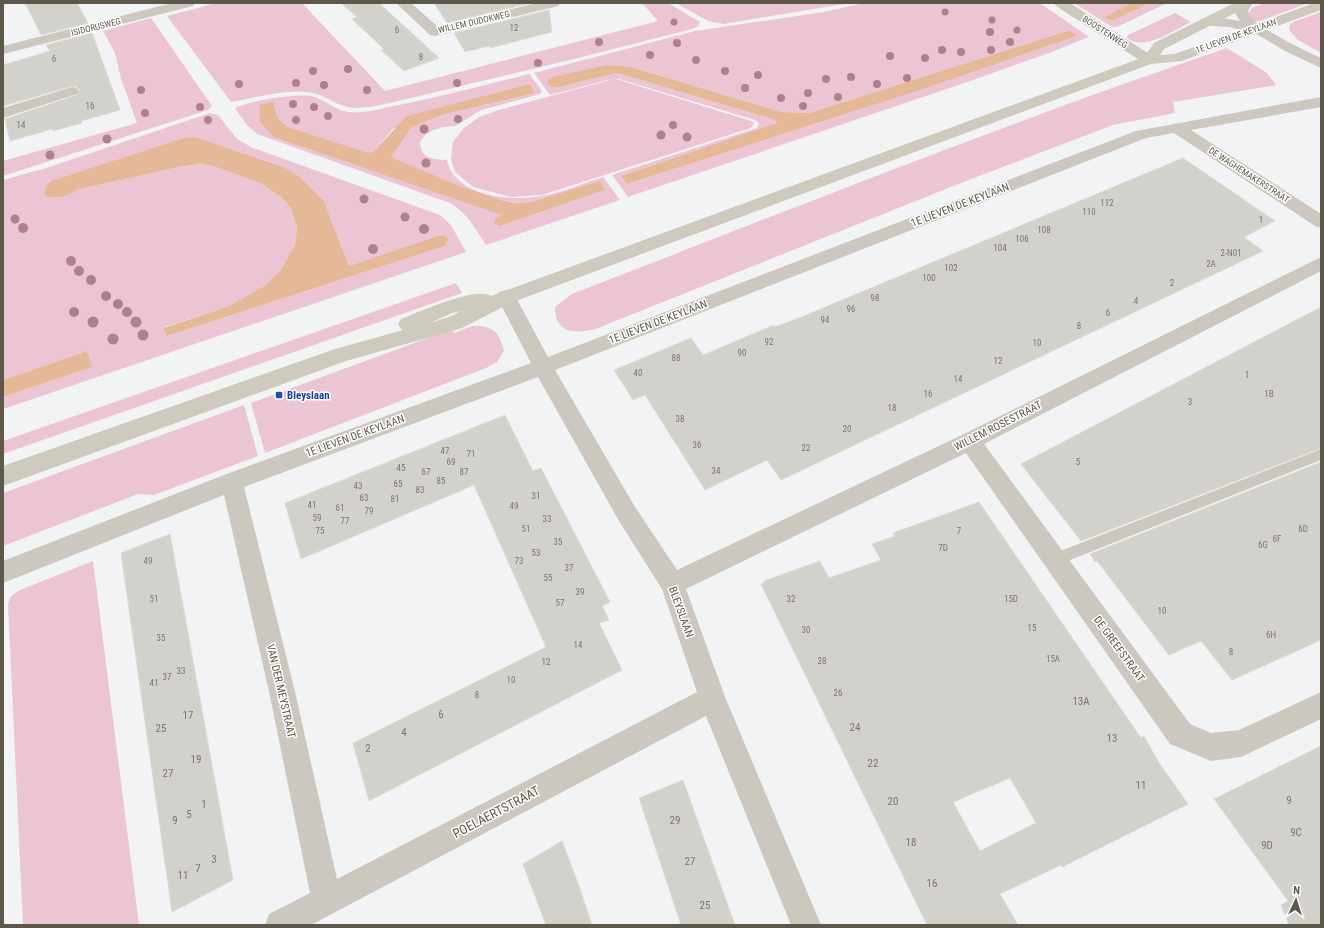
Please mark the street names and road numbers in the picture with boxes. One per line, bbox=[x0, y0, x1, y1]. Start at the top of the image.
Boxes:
street label: WILLEM DUDOKWEG bbox=[437, 9, 511, 35]
street label: BOOSTENWEG bbox=[1081, 14, 1129, 50]
street label: ISIDORUSWEG bbox=[70, 16, 122, 38]
street label: 1E LIEVEN DE KEYLAAN bbox=[1194, 17, 1278, 55]
street label: DE WAGHEMAKERSTRAAT bbox=[1207, 145, 1291, 205]
street label: 1E LIEVEN DE KEYLAAN bbox=[909, 180, 1011, 230]
street label: 1E LIEVEN DE KEYLAAN bbox=[607, 297, 709, 347]
street label: WILLEM ROSESTRAAT bbox=[952, 398, 1044, 454]
street label: 1E LIEVEN DE KEYLAAN bbox=[304, 412, 406, 460]
street label: BLEYSLAAN bbox=[666, 585, 696, 639]
street label: DE GREEFSTRAAT bbox=[1091, 614, 1147, 685]
street label: VAN DER MEYSTRAAT bbox=[264, 643, 298, 739]
street label: POELAERTSTRAAT bbox=[450, 783, 542, 841]

